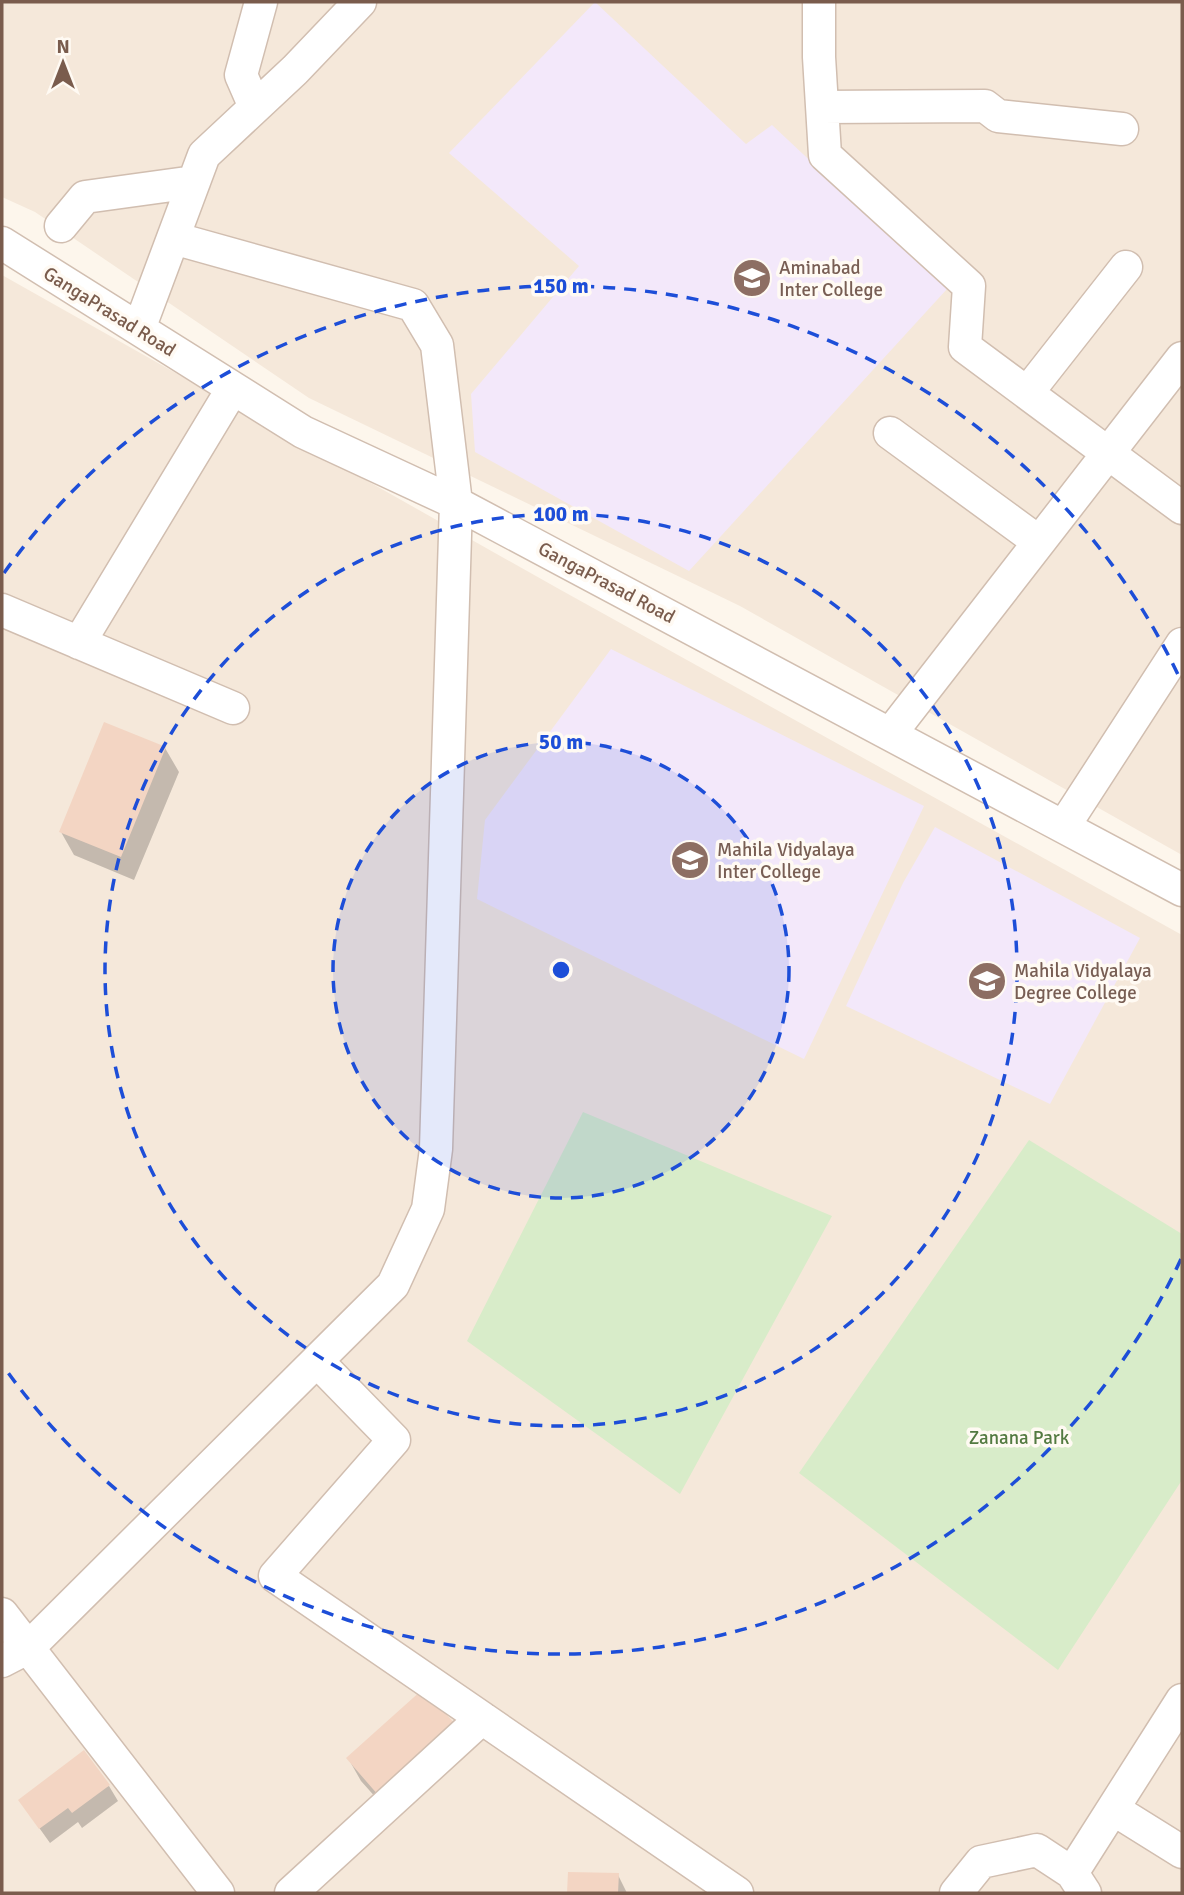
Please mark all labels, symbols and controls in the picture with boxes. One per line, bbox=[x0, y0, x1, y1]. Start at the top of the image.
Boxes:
north arrow bbox=[28, 28, 98, 98]
text: N bbox=[56, 35, 70, 59]
place label: Aminabad Inter College bbox=[779, 256, 883, 302]
school or university icon: Aminabad Inter College bbox=[731, 257, 773, 299]
street label: GangaPrasad Road bbox=[39, 261, 180, 362]
text: 150 m bbox=[533, 273, 589, 299]
text: 100 m bbox=[533, 501, 589, 527]
street label: GangaPrasad Road bbox=[534, 537, 679, 629]
text: 50 m bbox=[539, 729, 583, 755]
place label: Mahila Vidyalaya Inter College bbox=[717, 838, 855, 884]
school or university icon: Mahila Vidyalaya Inter College bbox=[669, 839, 711, 881]
centre of rings bbox=[549, 958, 573, 982]
place label: Mahila Vidyalaya Degree College bbox=[1014, 959, 1152, 1005]
school or university icon: Mahila Vidyalaya Degree College bbox=[966, 960, 1008, 1002]
park label: Zanana Park bbox=[969, 1426, 1070, 1450]

